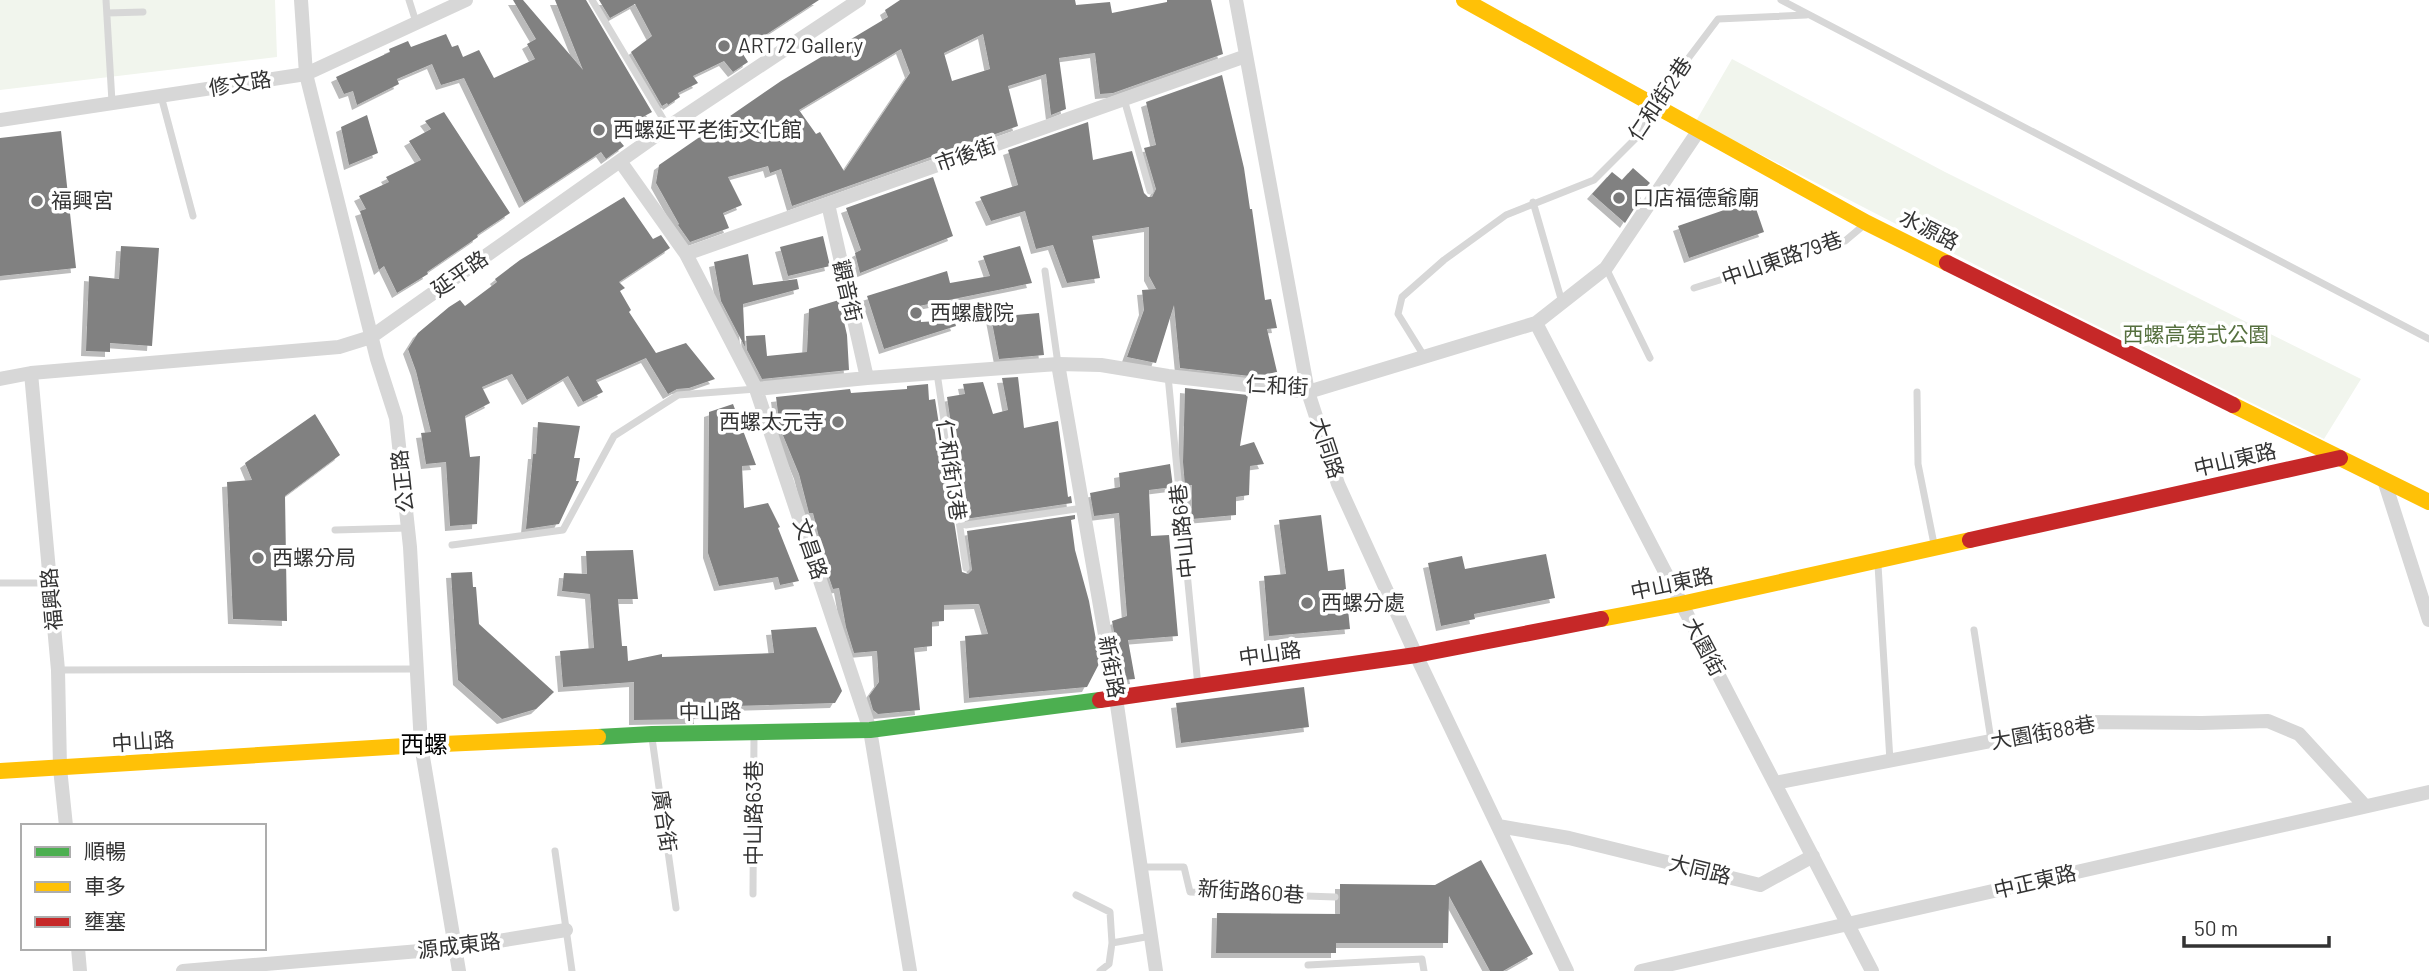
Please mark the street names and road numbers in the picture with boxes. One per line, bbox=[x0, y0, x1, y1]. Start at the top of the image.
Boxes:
street label: 仁和街2巷 bbox=[1622, 52, 1696, 145]
street label: 修文路 bbox=[207, 65, 273, 100]
street label: 市後街 bbox=[932, 132, 999, 176]
street label: 水源路 bbox=[1896, 203, 1963, 254]
street label: 中山東路79巷 bbox=[1718, 225, 1845, 290]
street label: 延平路 bbox=[426, 244, 492, 301]
street label: 觀音街 bbox=[829, 257, 868, 324]
street label: 仁和街 bbox=[1245, 370, 1309, 399]
street label: 大同路 bbox=[1307, 414, 1350, 481]
street label: 仁和街13巷 bbox=[933, 417, 972, 522]
street label: 中山東路 bbox=[2191, 437, 2278, 480]
street label: 公正路 bbox=[386, 449, 417, 514]
street label: 中山路6巷 bbox=[1164, 483, 1199, 580]
street label: 文昌路 bbox=[789, 515, 833, 582]
street label: 中山東路 bbox=[1628, 562, 1715, 603]
street label: 福興路 bbox=[35, 567, 66, 632]
street label: 大園街 bbox=[1679, 613, 1731, 680]
street label: 新街路 bbox=[1095, 634, 1130, 700]
street label: 中山路 bbox=[1237, 636, 1303, 669]
street label: 中山路 bbox=[678, 697, 742, 724]
street label: 大園街88巷 bbox=[1988, 710, 2097, 753]
street label: 中山路 bbox=[111, 726, 175, 755]
street label: 中山路63巷 bbox=[740, 760, 765, 866]
street label: 廣合街 bbox=[649, 788, 682, 854]
street label: 大同路 bbox=[1667, 849, 1734, 888]
street label: 中正東路 bbox=[1991, 859, 2078, 902]
street label: 新街路60巷 bbox=[1197, 874, 1305, 907]
street label: 源成東路 bbox=[416, 927, 502, 962]

